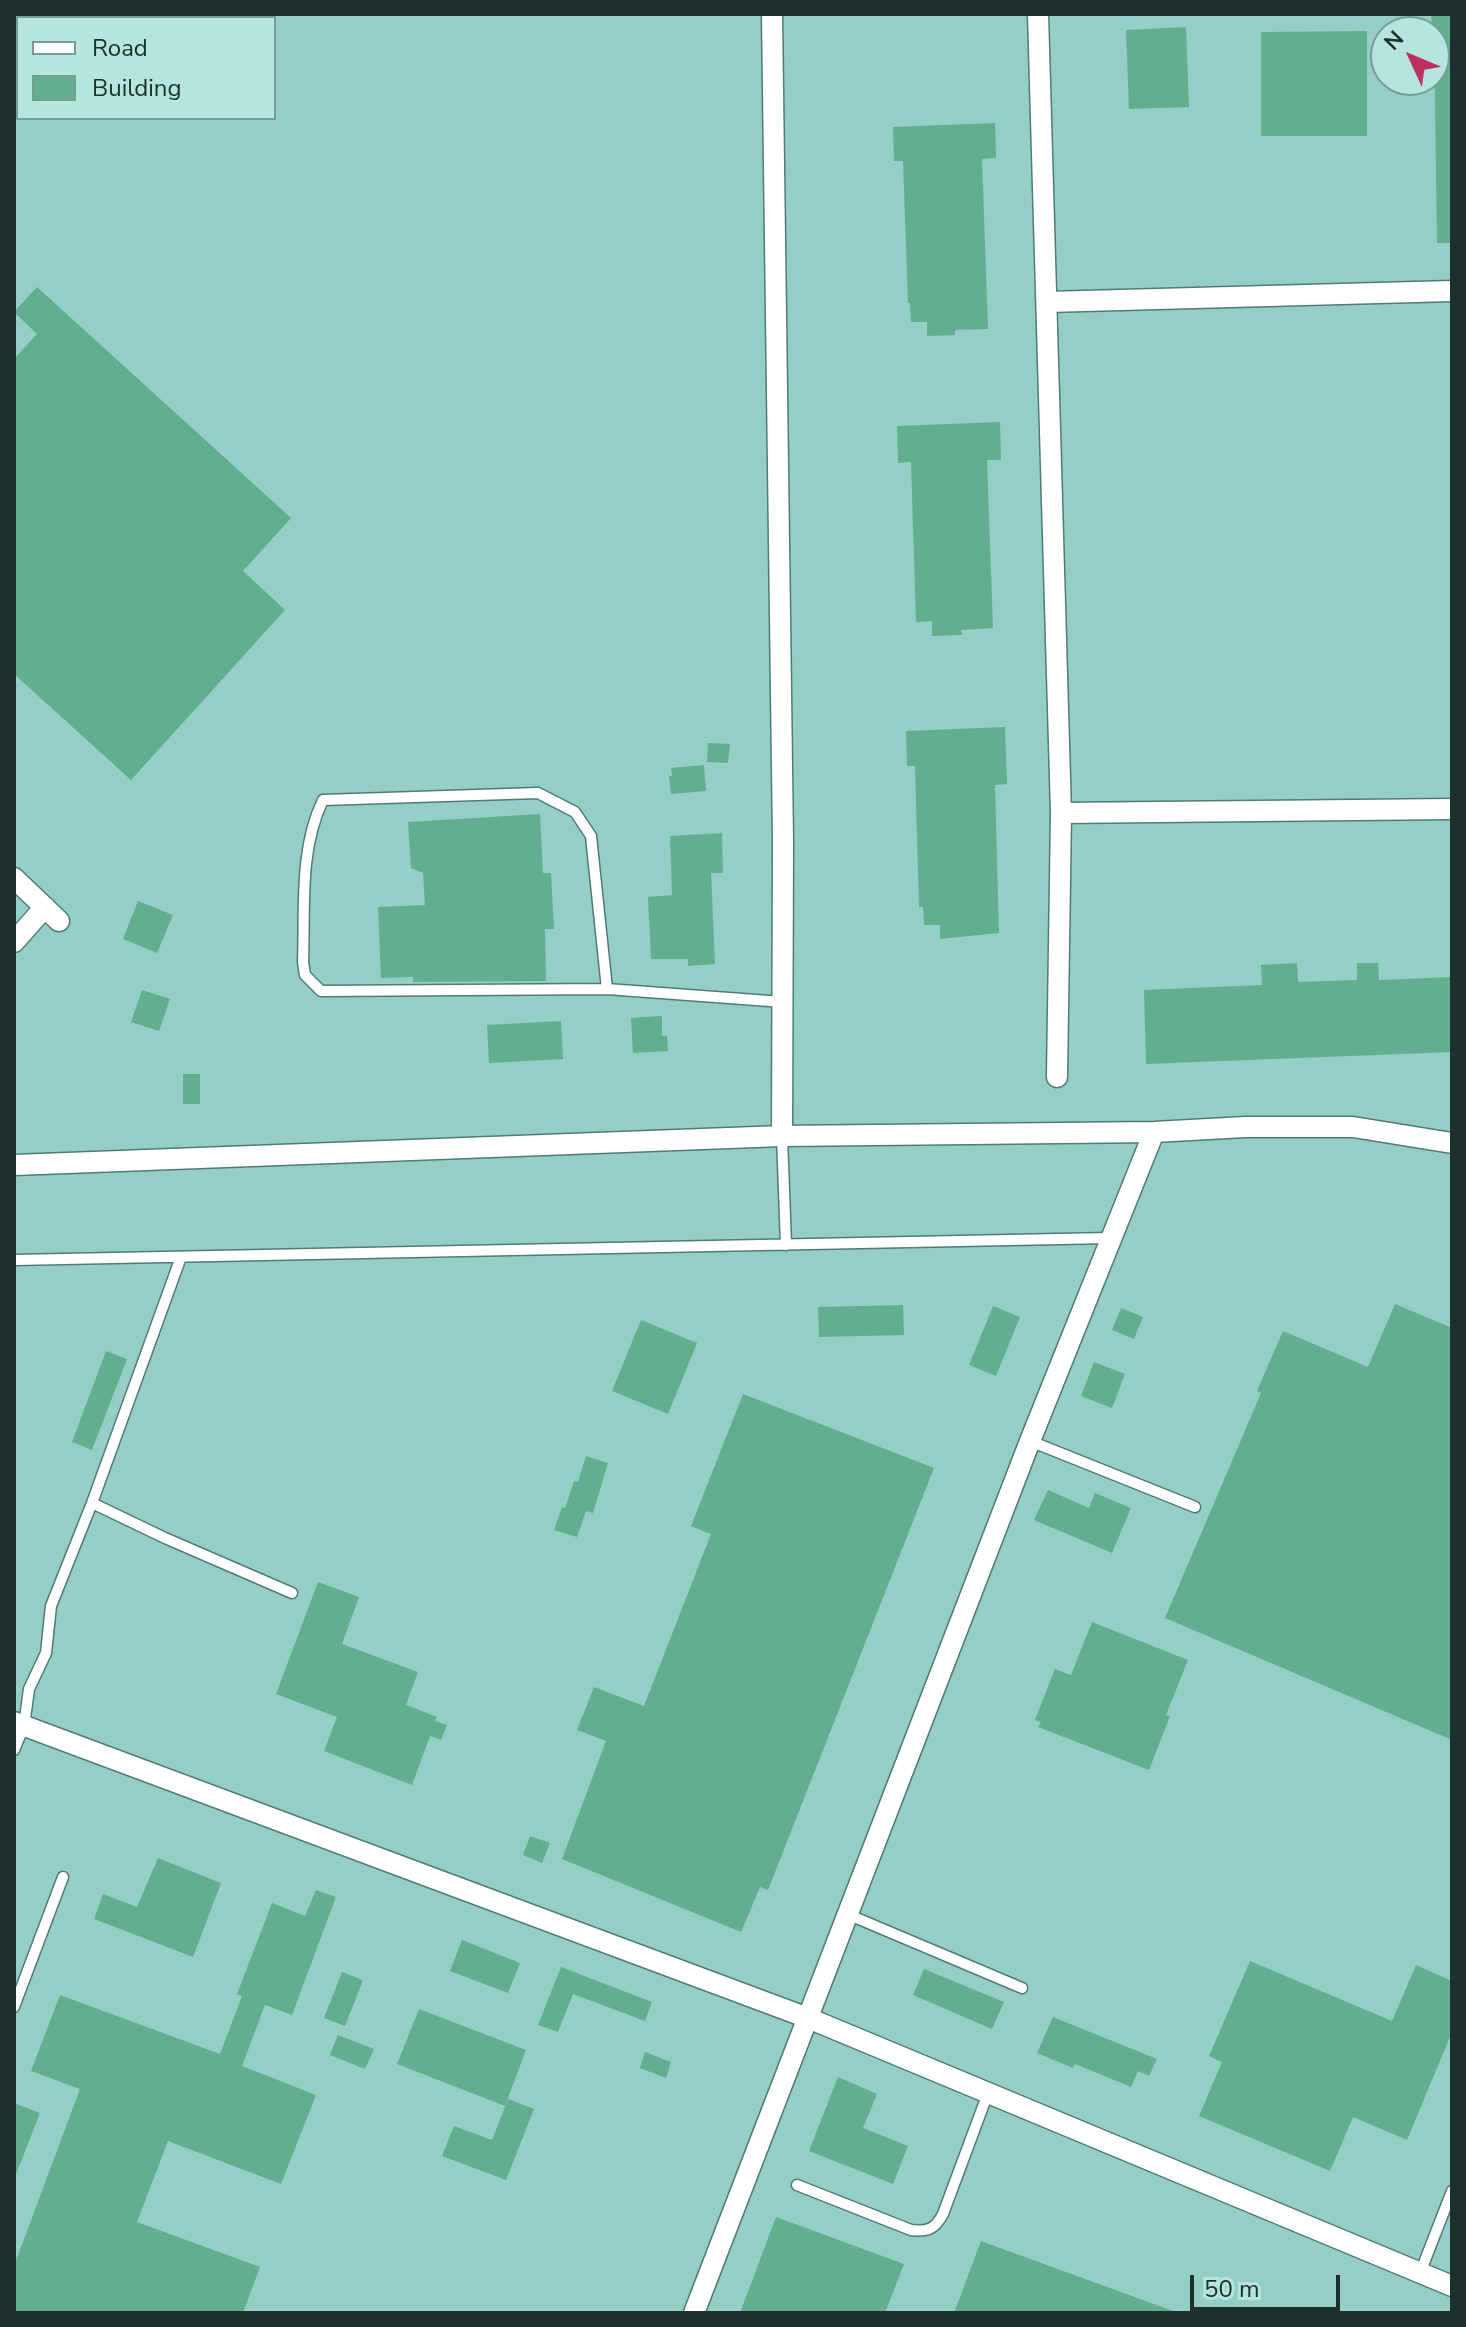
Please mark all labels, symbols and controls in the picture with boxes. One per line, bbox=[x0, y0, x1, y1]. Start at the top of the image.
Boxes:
legend bbox=[16, 16, 276, 120]
north arrow bbox=[1370, 16, 1450, 96]
text: N bbox=[1378, 24, 1411, 57]
text: Road bbox=[92, 32, 148, 64]
text: Building bbox=[92, 72, 182, 104]
scale bar bbox=[1194, 2259, 1344, 2309]
text: 50 m bbox=[1204, 2273, 1260, 2305]

